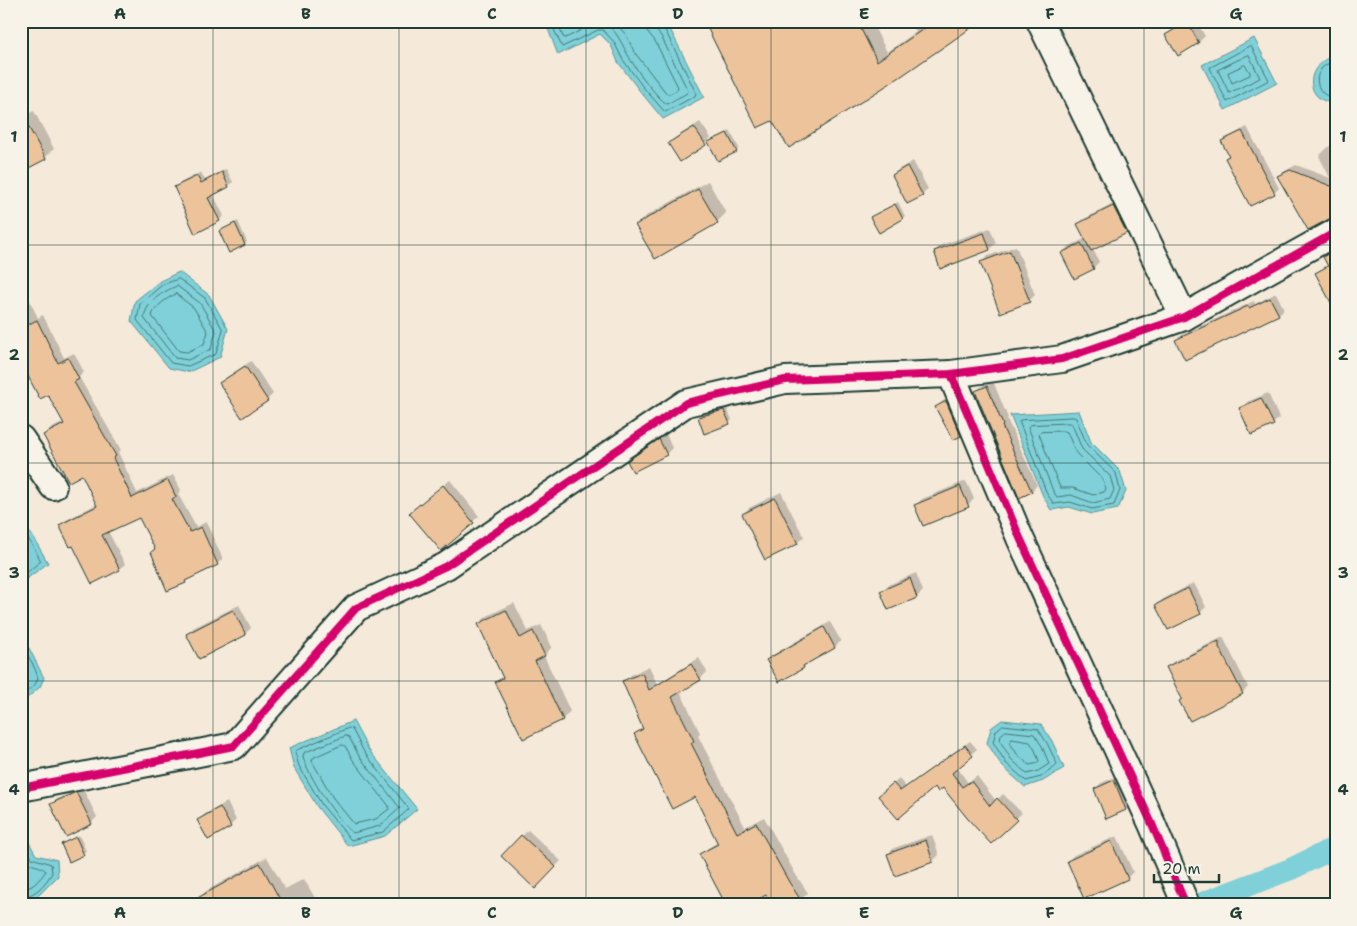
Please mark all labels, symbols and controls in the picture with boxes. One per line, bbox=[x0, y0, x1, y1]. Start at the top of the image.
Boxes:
text: A bbox=[114, 3, 126, 24]
text: B bbox=[301, 3, 311, 24]
text: C bbox=[487, 3, 497, 24]
text: D bbox=[672, 3, 684, 24]
text: E bbox=[859, 3, 869, 24]
text: F bbox=[1045, 3, 1055, 24]
text: G bbox=[1230, 3, 1243, 24]
text: 1 bbox=[10, 126, 18, 147]
text: 1 bbox=[1339, 126, 1347, 147]
text: 2 bbox=[8, 344, 20, 365]
text: 2 bbox=[1337, 344, 1349, 365]
text: 3 bbox=[8, 562, 20, 583]
text: 3 bbox=[1337, 562, 1349, 583]
text: 4 bbox=[8, 779, 20, 800]
text: 4 bbox=[1337, 779, 1349, 800]
scale bar bbox=[1154, 851, 1220, 883]
text: 20 m bbox=[1162, 859, 1201, 879]
text: A bbox=[114, 902, 126, 923]
text: B bbox=[301, 902, 311, 923]
text: C bbox=[487, 902, 497, 923]
text: D bbox=[672, 902, 684, 923]
text: E bbox=[859, 902, 869, 923]
text: F bbox=[1045, 902, 1055, 923]
text: G bbox=[1230, 902, 1243, 923]

